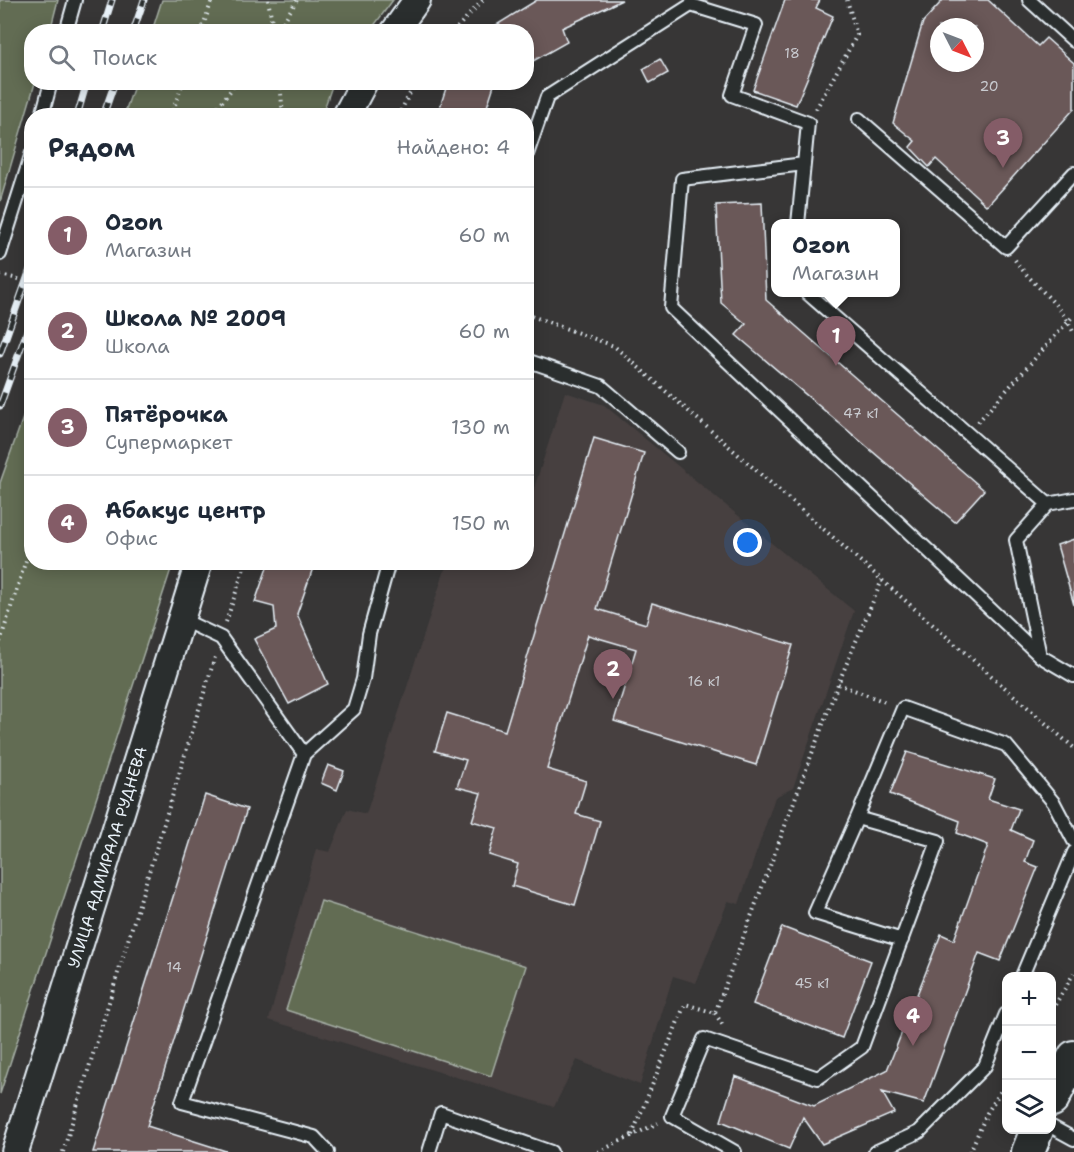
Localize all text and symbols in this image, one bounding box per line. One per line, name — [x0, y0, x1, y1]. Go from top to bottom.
north arrow — [930, 18, 984, 72]
search box — [24, 24, 534, 90]
icon: search — [45, 41, 78, 74]
text: Поиск — [93, 43, 157, 72]
house number: 18 — [784, 44, 800, 62]
house number: 20 — [979, 77, 999, 95]
pin: 3 — [984, 118, 1022, 168]
text: Рядом — [48, 130, 135, 165]
text: Найдено: 4 — [397, 134, 510, 160]
text: Ozon — [105, 208, 163, 237]
popup — [771, 219, 900, 297]
text: 1 — [63, 222, 72, 248]
text: 60 m — [458, 222, 510, 248]
text: Ozon — [792, 231, 850, 260]
text: Магазин — [105, 237, 192, 263]
text: Магазин — [792, 260, 879, 286]
text: Школа № 2009 — [105, 304, 286, 333]
pin: 1 — [816, 316, 856, 366]
text: 2 — [61, 318, 75, 344]
text: 60 m — [458, 318, 510, 344]
text: Школа — [105, 333, 170, 359]
text: Пятёрочка — [105, 400, 228, 429]
house number: 47 к1 — [843, 404, 879, 422]
text: 3 — [61, 414, 75, 440]
text: 130 m — [451, 414, 510, 440]
text: Супермаркет — [105, 429, 232, 455]
text: Абакус центр — [105, 496, 266, 525]
text: 4 — [61, 510, 75, 536]
text: 150 m — [452, 510, 510, 536]
text: Офис — [105, 525, 158, 551]
your location — [733, 528, 762, 557]
pin: 2 — [594, 650, 632, 699]
house number: 16 к1 — [688, 672, 720, 690]
street label: УЛИЦА АДМИРАЛА РУДНЕВА — [63, 744, 151, 970]
house number: 14 — [166, 958, 182, 976]
map controls — [1002, 972, 1056, 1134]
button: + — [1002, 972, 1056, 1026]
house number: 45 к1 — [794, 974, 830, 992]
pin: 4 — [894, 996, 932, 1046]
button: − — [1002, 1026, 1056, 1080]
button: layers — [1002, 1080, 1056, 1134]

